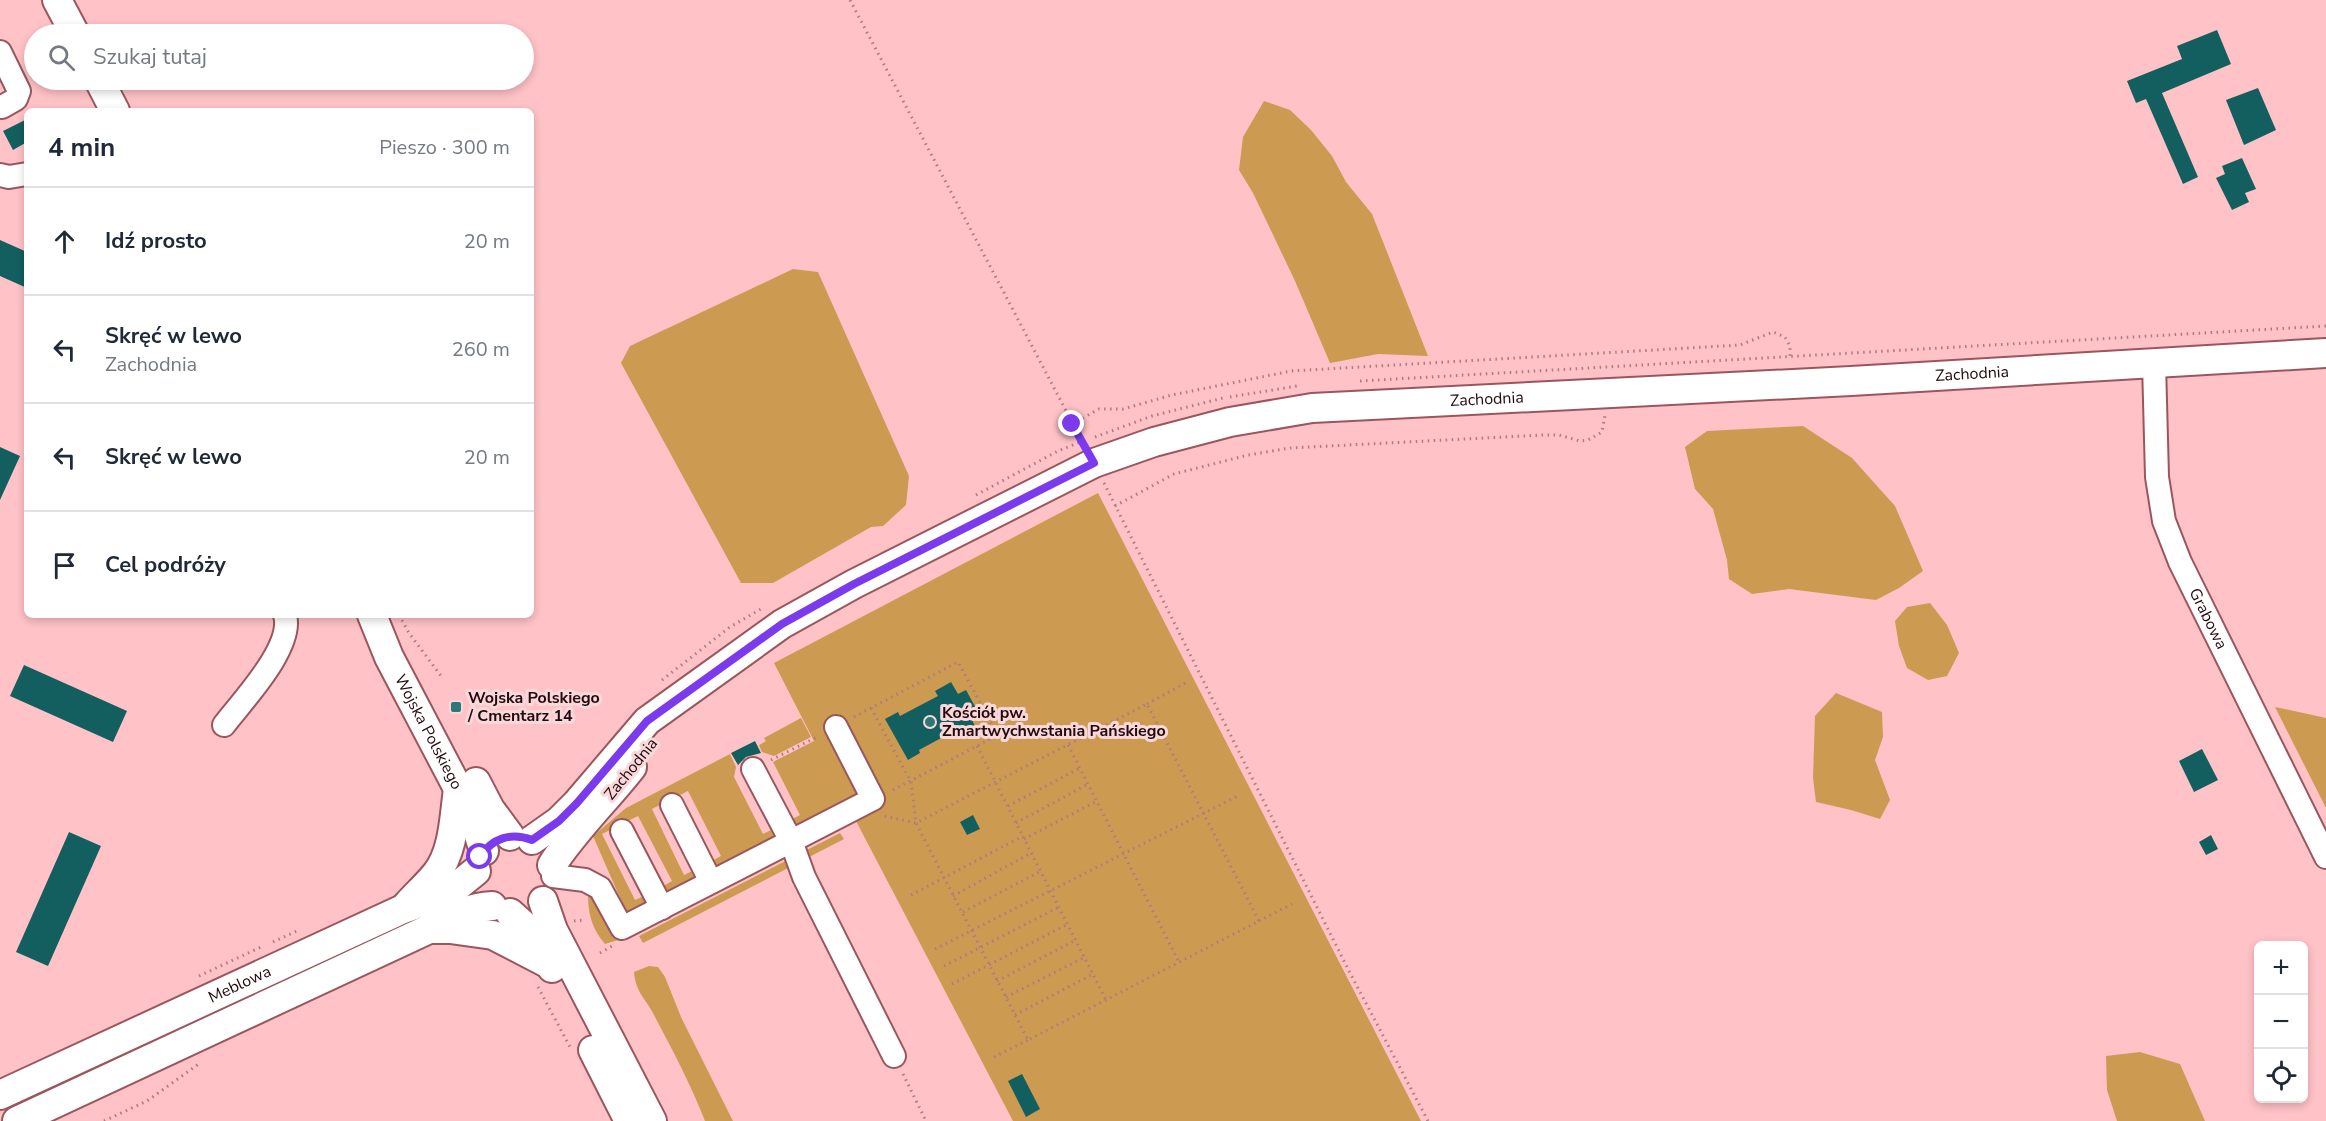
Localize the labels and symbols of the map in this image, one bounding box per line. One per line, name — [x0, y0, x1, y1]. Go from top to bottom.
street label: Zachodnia — [1935, 361, 2010, 387]
street label: Zachodnia — [1449, 386, 1524, 412]
route end — [1058, 410, 1084, 436]
street label: Grabowa — [2184, 585, 2233, 653]
street label: Wojska Polskiego — [389, 671, 468, 793]
place label: Wojska Polskiego / Cmentarz 14 — [467, 687, 600, 727]
marker: Wojska Polskiego / Cmentarz 14 — [449, 700, 463, 714]
place label: Kościół pw. Zmartwychwstania Pańskiego — [942, 702, 1166, 742]
marker: Kościół pw. Zmartwychwstania Pańskiego — [923, 715, 937, 729]
street label: Zachodnia — [599, 733, 663, 805]
route start — [466, 843, 492, 869]
street label: Meblowa — [205, 960, 275, 1008]

